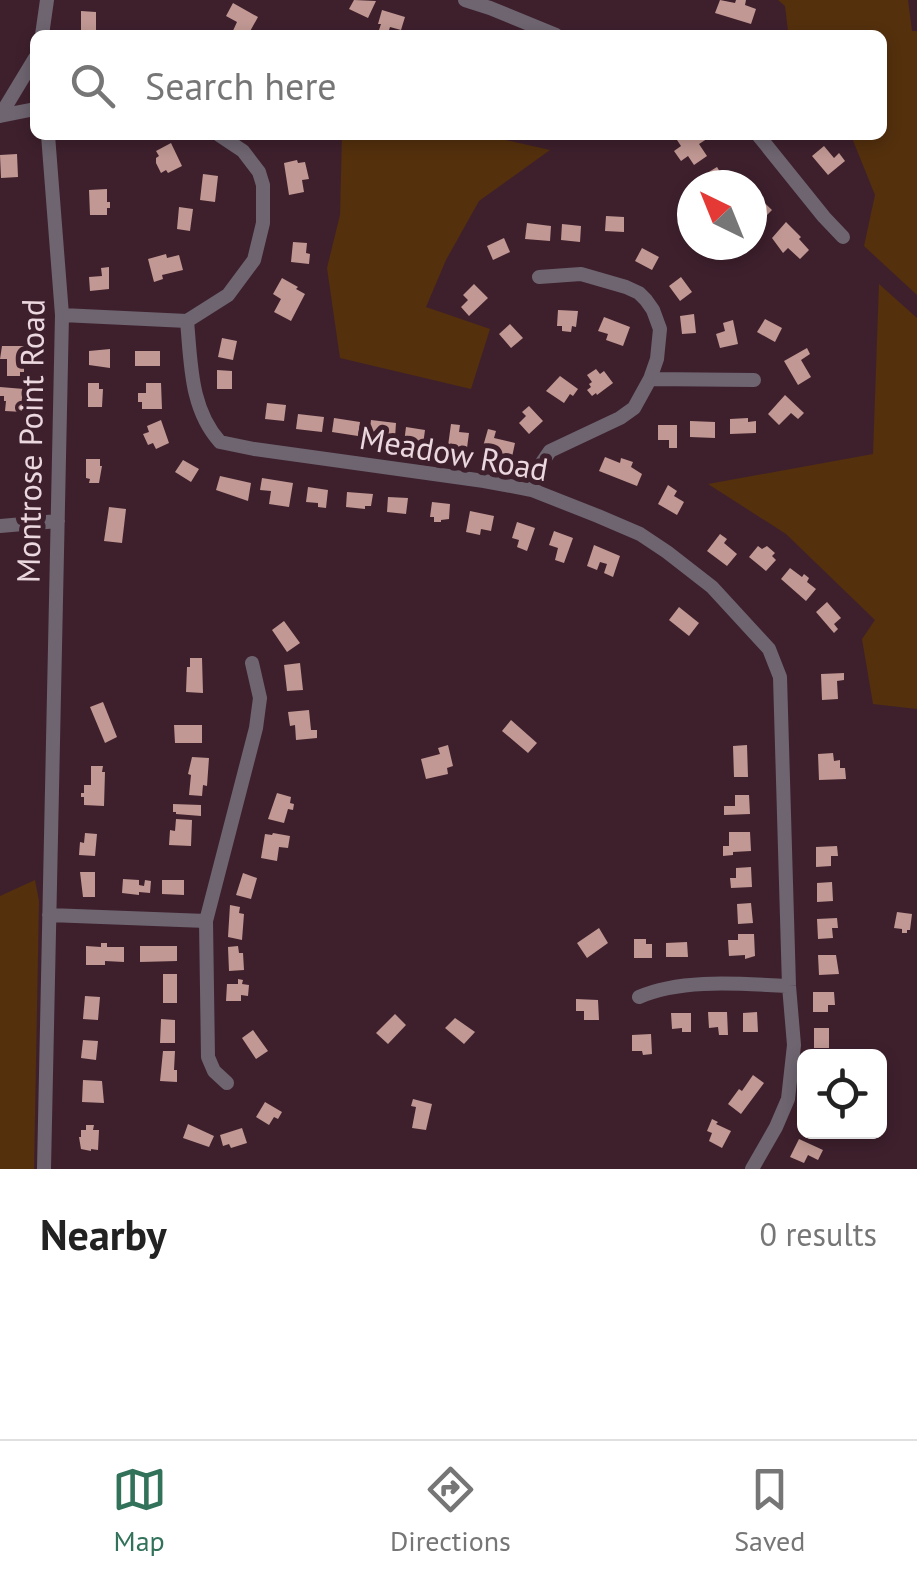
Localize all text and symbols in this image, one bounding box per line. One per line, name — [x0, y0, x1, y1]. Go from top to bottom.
search box — [30, 30, 887, 140]
icon: search — [65, 58, 120, 113]
text: Search here — [145, 61, 337, 110]
north arrow — [677, 170, 767, 260]
street label: Montrose Point Road — [7, 299, 53, 583]
street label: Meadow Road — [357, 416, 551, 490]
map controls — [797, 1049, 887, 1139]
button: locate — [797, 1049, 887, 1139]
text: Nearby — [40, 1207, 167, 1262]
text: 0 results — [759, 1213, 877, 1255]
tab: Map — [112, 1462, 167, 1559]
tab: Directions — [390, 1462, 511, 1559]
tab: Saved — [734, 1462, 805, 1559]

